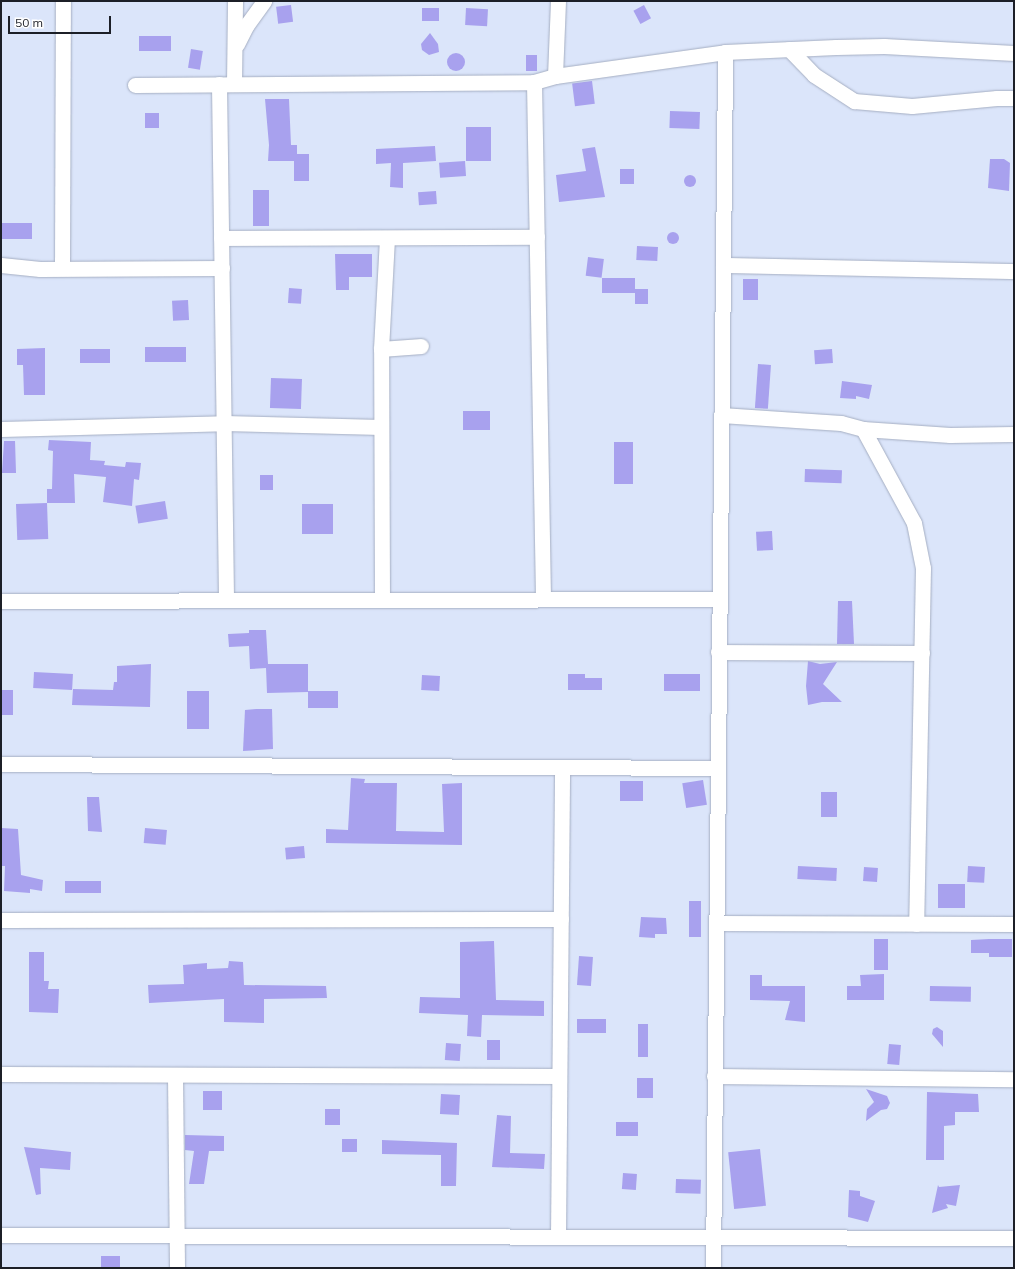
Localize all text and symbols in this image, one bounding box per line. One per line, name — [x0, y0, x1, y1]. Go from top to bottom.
scale bar — [10, 8, 113, 34]
text: 50 m — [15, 15, 43, 30]

